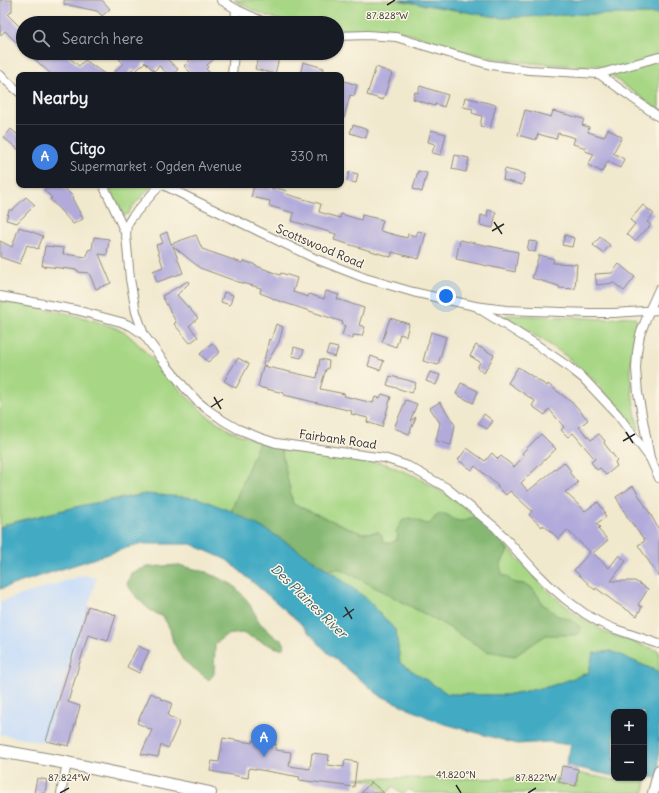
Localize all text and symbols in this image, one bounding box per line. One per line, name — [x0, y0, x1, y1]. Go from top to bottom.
text: 87.828°W — [366, 9, 408, 22]
search box — [16, 16, 344, 60]
icon: search — [30, 27, 52, 49]
text: Search here — [62, 29, 143, 48]
text: Nearby — [32, 87, 88, 109]
text: Citgo — [70, 139, 105, 158]
text: A — [41, 148, 49, 165]
text: 330 m — [290, 148, 328, 165]
text: Supermarket · Ogden Avenue — [70, 158, 242, 175]
street label: Scottswood Road — [274, 221, 366, 271]
your location — [436, 286, 456, 306]
street label: Fairbank Road — [298, 426, 378, 452]
water label: Des Plaines River — [267, 560, 352, 643]
map controls — [611, 709, 647, 781]
button: + — [611, 709, 647, 745]
pin: A — [251, 724, 277, 757]
button: − — [611, 745, 647, 781]
text: 41.820°N — [436, 768, 476, 781]
text: 87.824°W — [48, 771, 90, 784]
text: 87.822°W — [515, 771, 557, 784]

